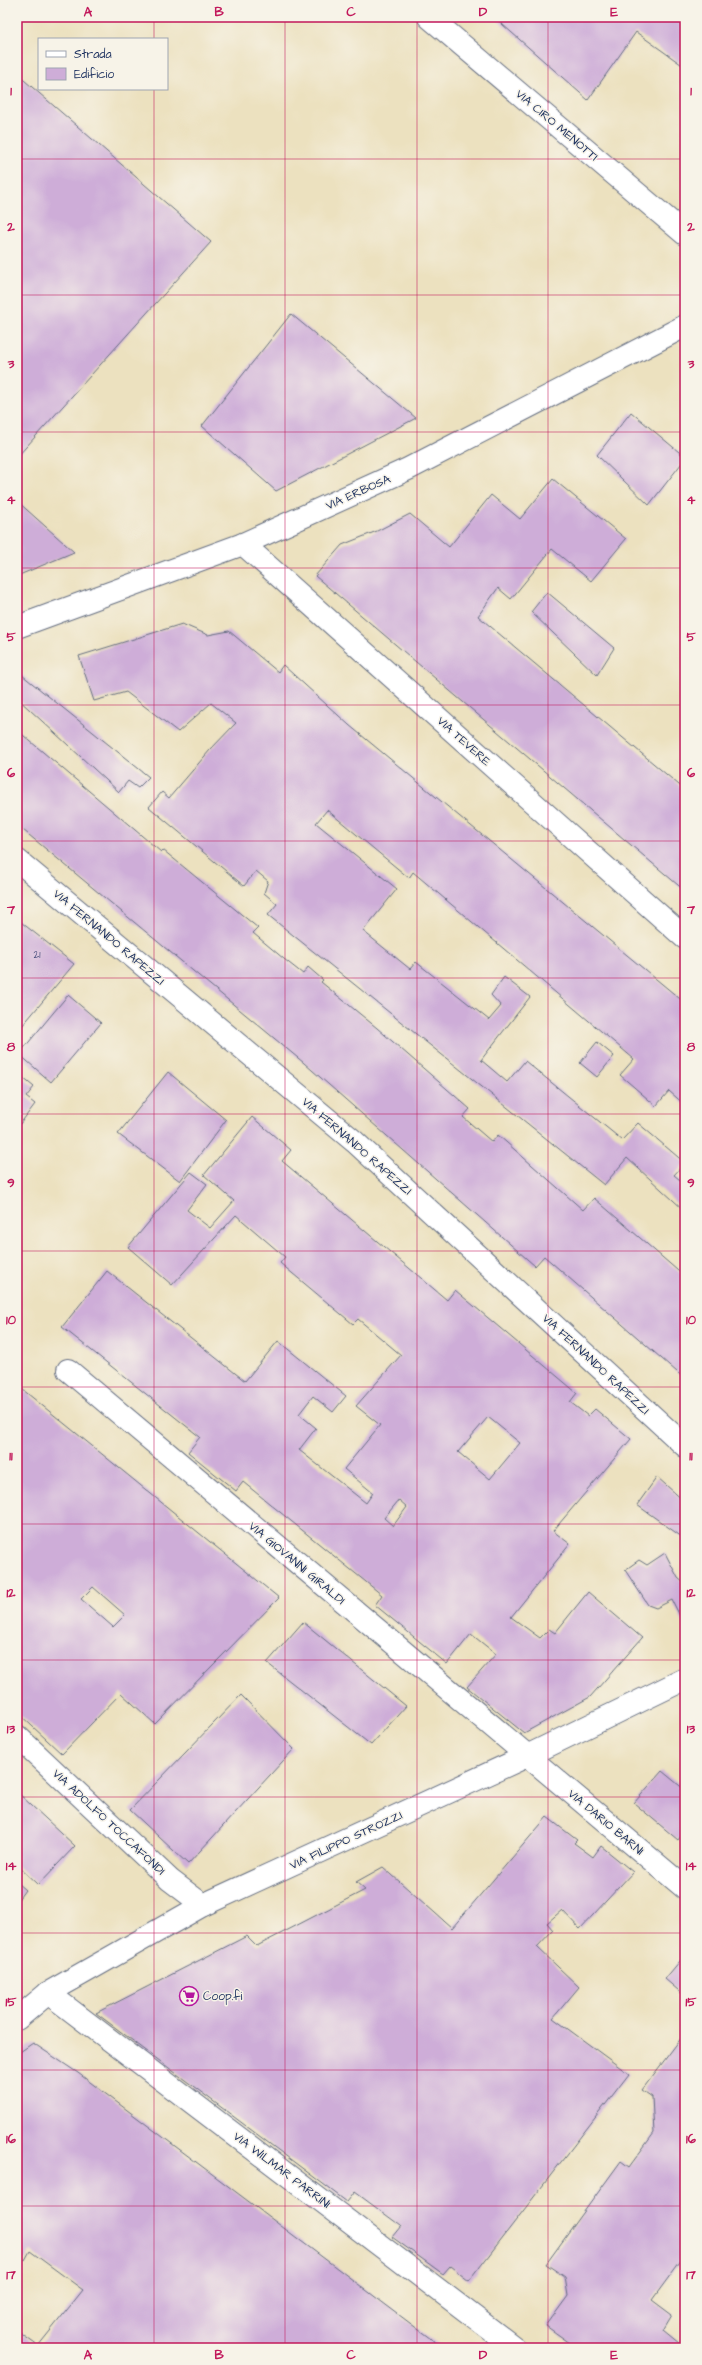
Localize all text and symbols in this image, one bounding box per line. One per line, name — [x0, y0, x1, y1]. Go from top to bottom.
text: A — [84, 3, 93, 21]
text: B — [214, 3, 224, 21]
text: C — [346, 3, 356, 21]
text: D — [479, 3, 488, 21]
text: E — [610, 3, 618, 21]
legend — [38, 38, 168, 90]
text: Strada — [74, 46, 112, 63]
text: Edificio — [74, 66, 114, 83]
text: 1 — [10, 82, 12, 100]
text: 1 — [690, 82, 692, 100]
street label: VIA CIRO MENOTTI — [512, 86, 602, 165]
text: 2 — [6, 218, 15, 236]
text: 2 — [686, 218, 695, 236]
text: 3 — [7, 355, 15, 373]
text: 3 — [687, 355, 695, 373]
street label: VIA ERBOSA — [323, 470, 394, 514]
text: 4 — [7, 491, 16, 509]
text: 4 — [687, 491, 696, 509]
text: 5 — [6, 628, 16, 646]
text: 5 — [686, 628, 696, 646]
street label: VIA TEVERE — [433, 713, 494, 770]
text: 6 — [7, 764, 16, 782]
text: 6 — [687, 764, 696, 782]
street label: VIA FERNANDO RAPEZZI — [49, 886, 168, 989]
text: 7 — [6, 901, 16, 919]
text: 7 — [686, 901, 696, 919]
house number: 21 — [33, 948, 41, 962]
text: 8 — [7, 1038, 16, 1056]
text: 8 — [687, 1038, 696, 1056]
street label: VIA FERNANDO RAPEZZI — [298, 1094, 416, 1199]
text: 9 — [7, 1174, 15, 1192]
text: 9 — [687, 1174, 695, 1192]
street label: VIA FERNANDO RAPEZZI — [538, 1310, 653, 1419]
text: 10 — [6, 1311, 17, 1329]
text: 10 — [686, 1311, 697, 1329]
text: 11 — [9, 1447, 13, 1465]
text: 11 — [689, 1447, 693, 1465]
street label: VIA GIOVANNI GIRALDI — [245, 1518, 349, 1609]
text: 12 — [6, 1584, 16, 1602]
text: 12 — [686, 1584, 696, 1602]
text: 13 — [7, 1720, 16, 1738]
text: 13 — [687, 1720, 696, 1738]
street label: VIA ADOLFO TOCCAFONDI — [49, 1766, 169, 1879]
street label: VIA DARIO BARNI — [564, 1785, 648, 1859]
street label: VIA FILIPPO STROZZI — [287, 1807, 406, 1874]
text: 14 — [6, 1857, 16, 1875]
text: 14 — [686, 1857, 696, 1875]
supermarket icon: Coop.fi — [178, 1985, 200, 2007]
place label: Coop.fi — [203, 1988, 242, 2005]
text: 15 — [6, 1993, 17, 2011]
text: 15 — [686, 1993, 697, 2011]
street label: VIA WILMAR PARRINI — [230, 2128, 334, 2213]
text: 16 — [6, 2130, 17, 2148]
text: 16 — [686, 2130, 697, 2148]
text: 17 — [6, 2266, 17, 2284]
text: 17 — [686, 2266, 697, 2284]
text: A — [84, 2346, 93, 2364]
text: B — [214, 2346, 224, 2364]
text: C — [346, 2346, 356, 2364]
text: D — [479, 2346, 488, 2364]
text: E — [610, 2346, 618, 2364]

